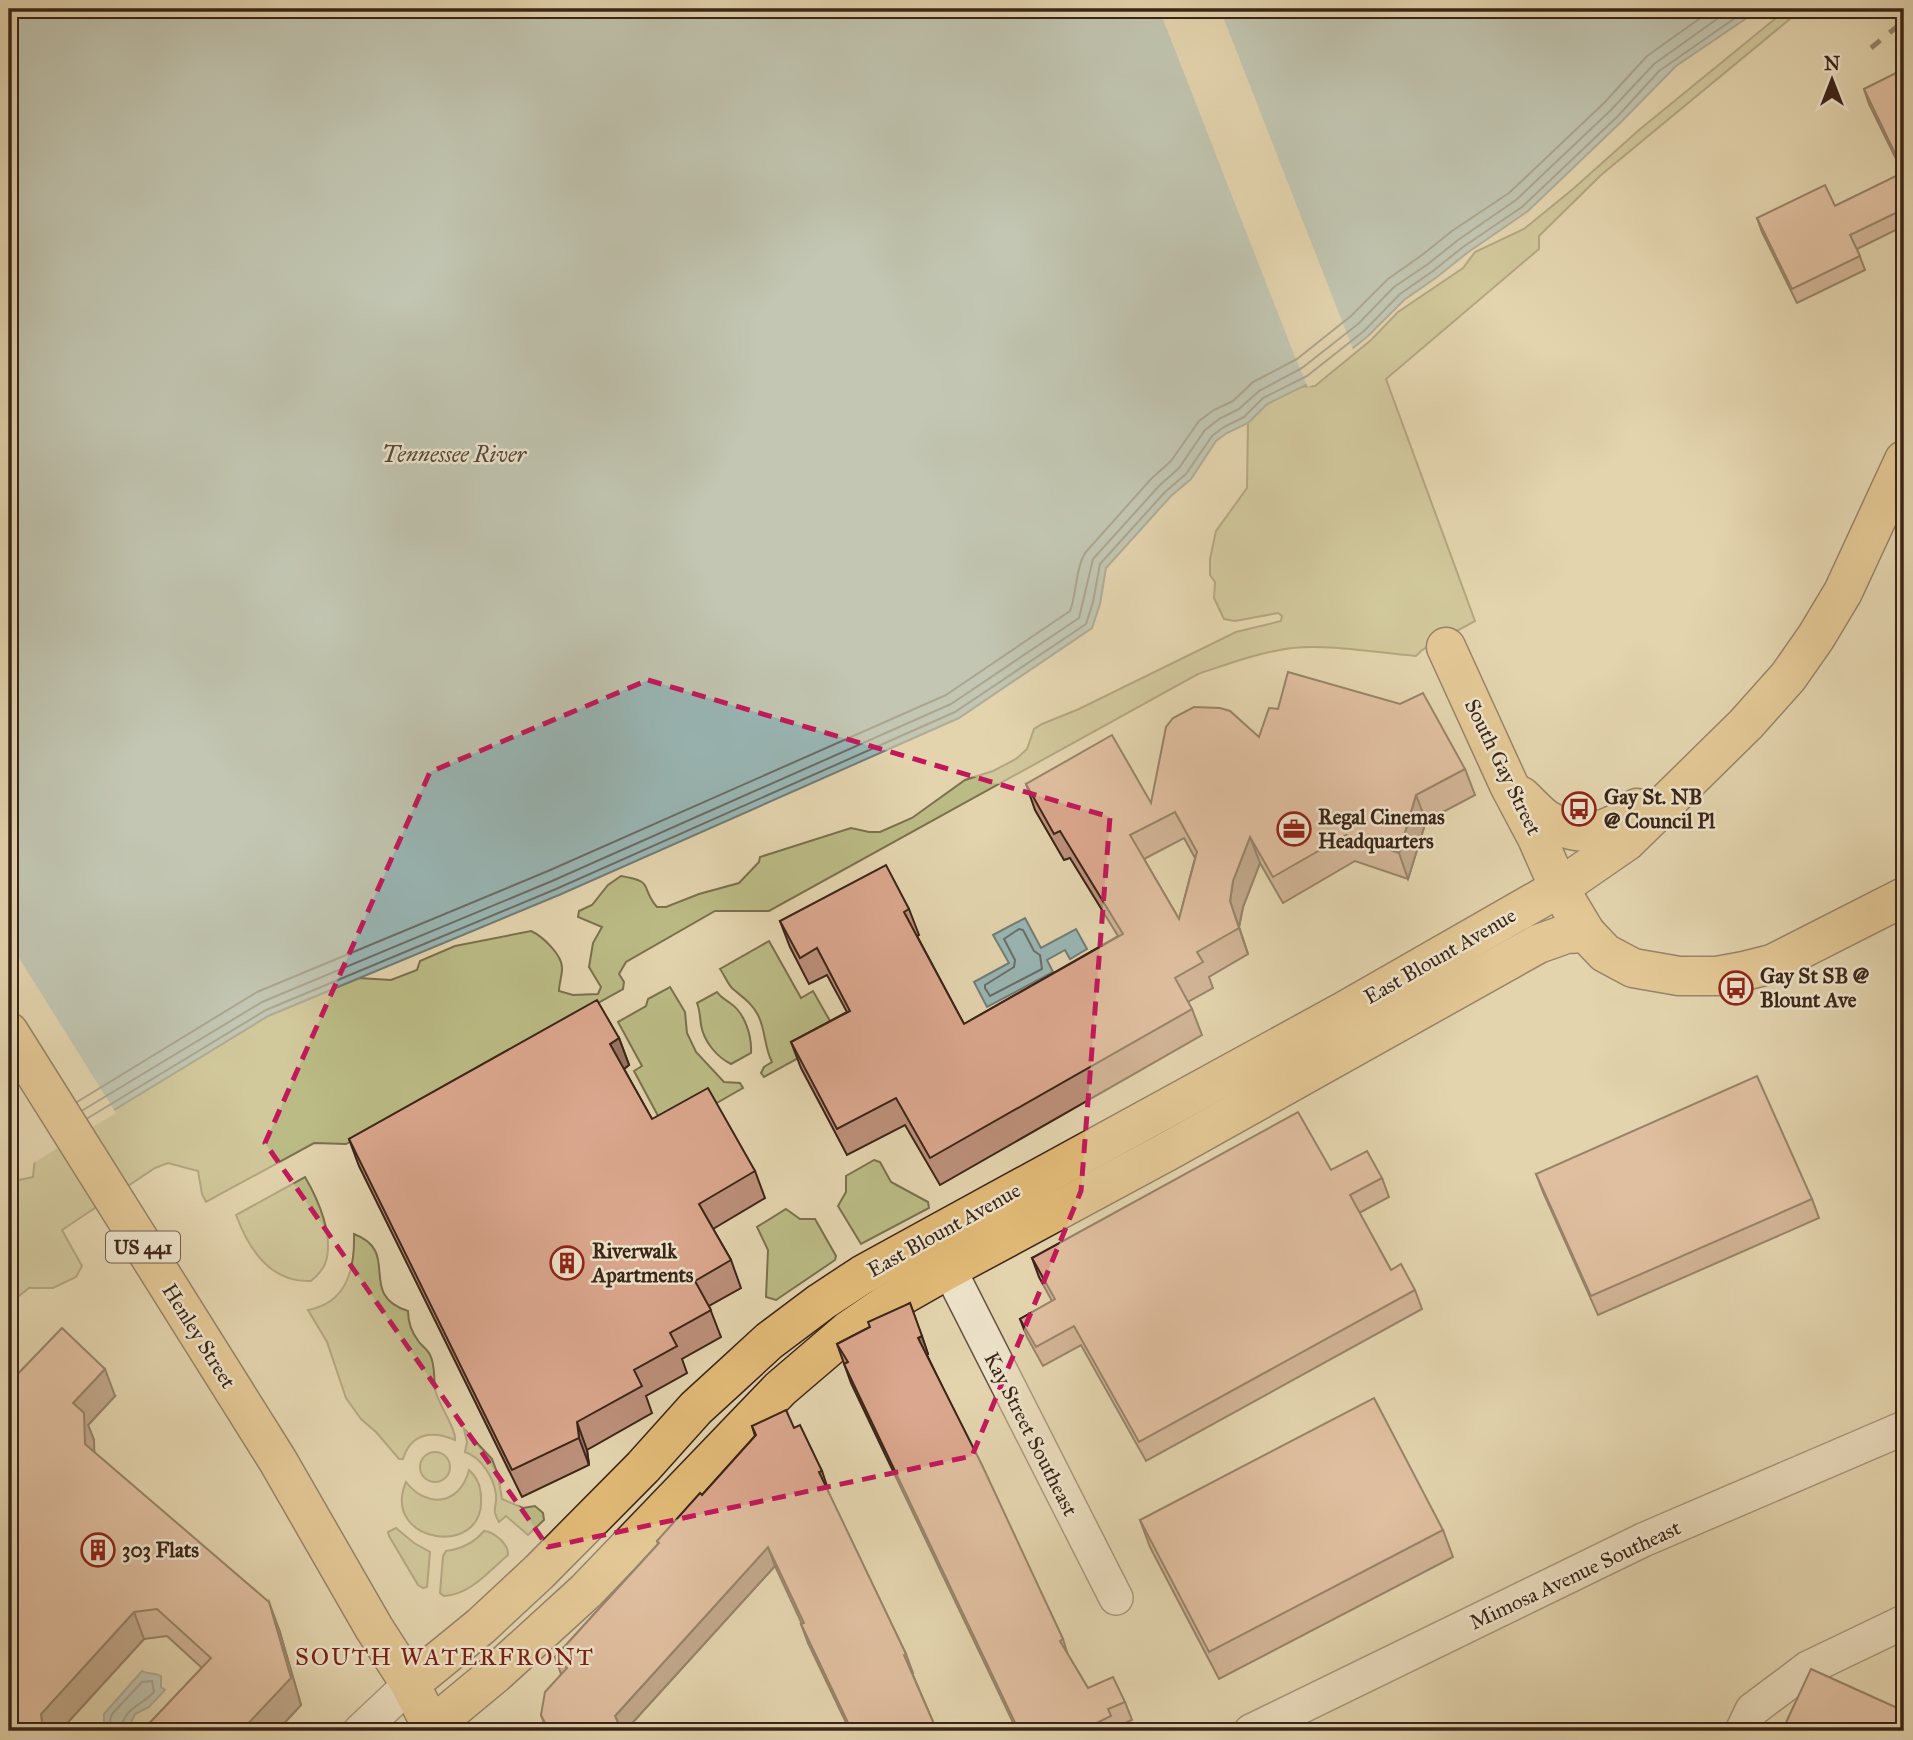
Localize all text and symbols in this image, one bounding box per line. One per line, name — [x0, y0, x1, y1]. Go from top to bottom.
north arrow — [1798, 46, 1868, 116]
text: N — [1824, 52, 1840, 75]
water label: Tennessee River — [382, 440, 528, 468]
street label: South Gay Street — [1459, 695, 1547, 840]
place label: Gay St. NB @ Council Pl — [1604, 784, 1716, 834]
bus stop icon: Gay St. NB @ Council Pl — [1560, 790, 1598, 828]
place label: Regal Cinemas Headquarters — [1318, 804, 1445, 854]
office icon: Regal Cinemas Headquarters — [1275, 810, 1313, 848]
street label: East Blount Avenue — [1359, 902, 1521, 1010]
place label: Gay St SB @ Blount Ave — [1760, 963, 1870, 1013]
bus stop icon: Gay St SB @ Blount Ave — [1717, 969, 1755, 1007]
street label: East Blount Avenue — [863, 1177, 1025, 1283]
road number: US 441 — [106, 1232, 180, 1262]
place label: Riverwalk Apartments — [590, 1238, 694, 1288]
building icon: Riverwalk Apartments — [548, 1244, 586, 1282]
street label: Henley Street — [156, 1279, 242, 1394]
street label: Kay Street Southeast — [978, 1348, 1084, 1521]
street label: Mimosa Avenue Southeast — [1465, 1514, 1685, 1635]
building icon: 303 Flats — [79, 1531, 117, 1569]
place label: 303 Flats — [122, 1537, 199, 1563]
district label: SOUTH WATERFRONT — [295, 1642, 595, 1672]

